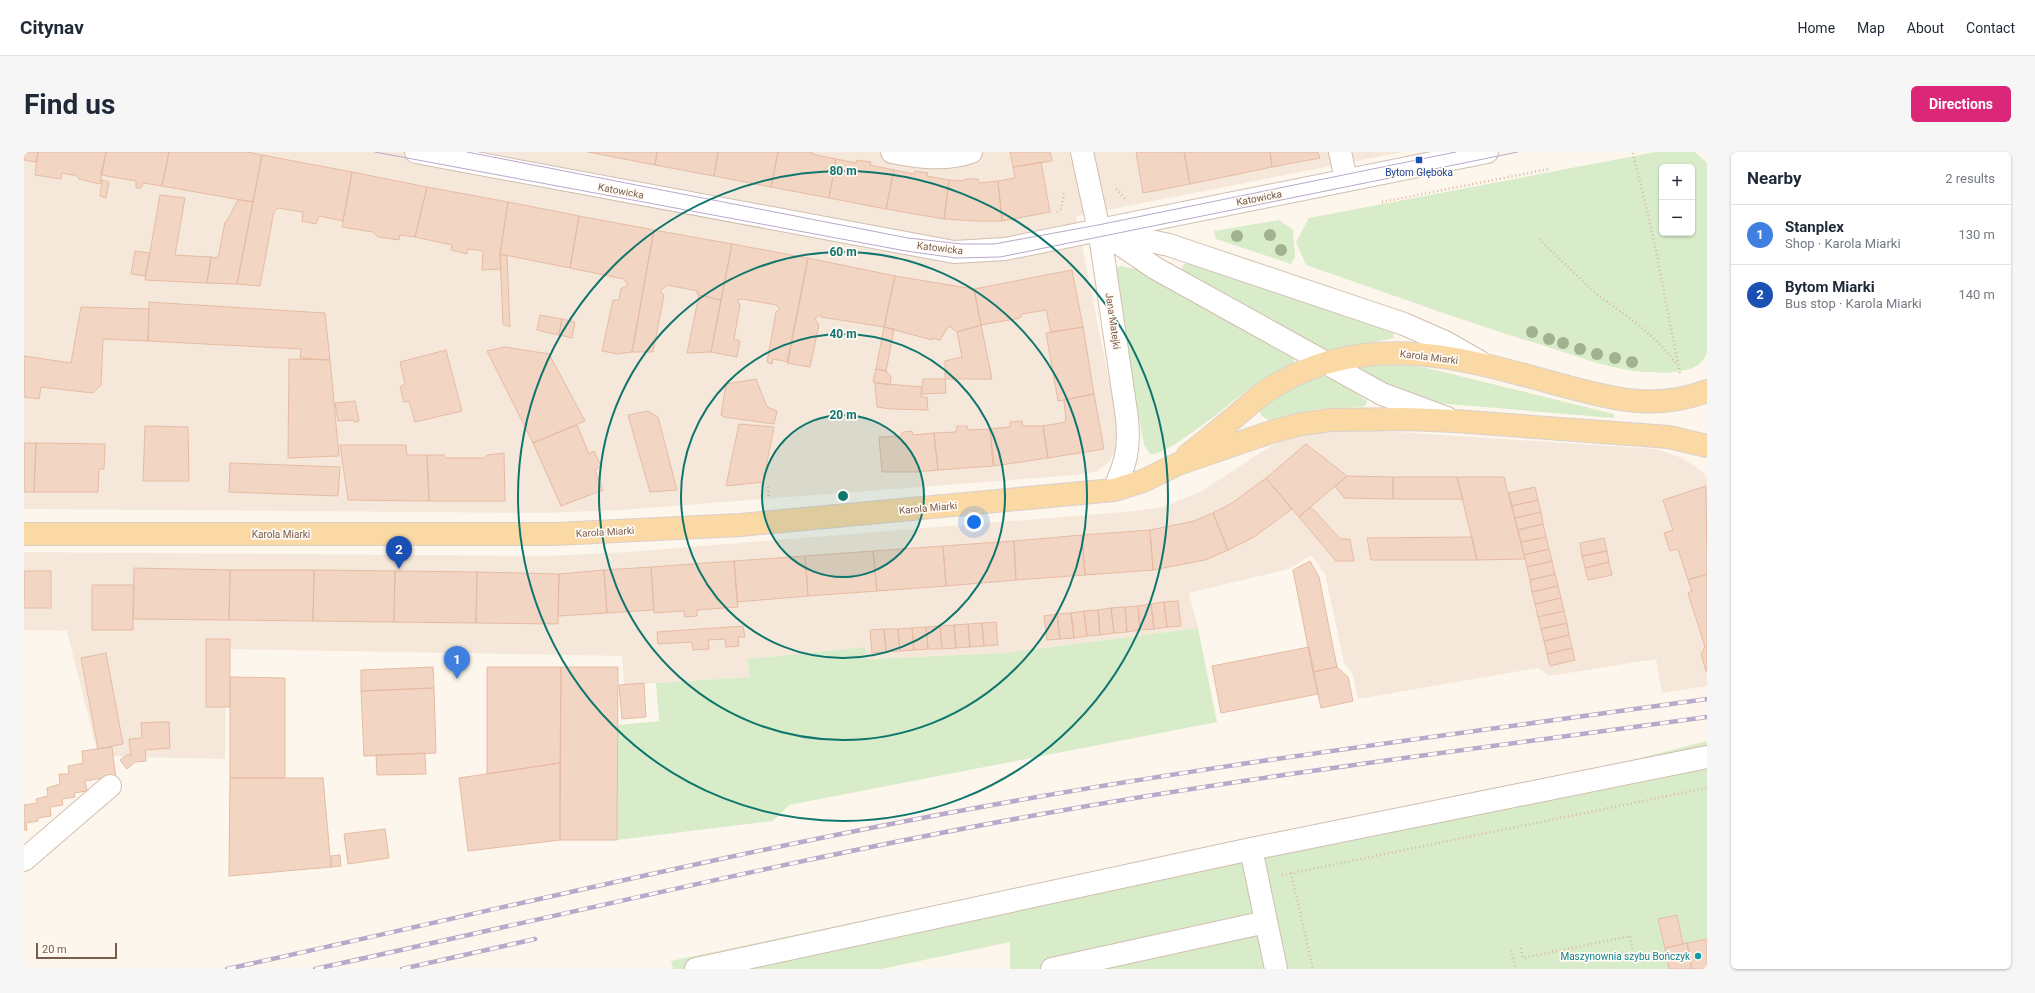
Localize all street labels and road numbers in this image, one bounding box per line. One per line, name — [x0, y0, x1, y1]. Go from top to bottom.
street label: Katowicka — [597, 181, 645, 201]
street label: Katowicka — [1235, 188, 1283, 208]
street label: Katowicka — [916, 240, 964, 256]
street label: Jana Matejki — [1104, 292, 1122, 350]
street label: Karola Miarki — [1399, 348, 1459, 366]
street label: Karola Miarki — [898, 500, 958, 516]
street label: Karola Miarki — [575, 525, 635, 539]
street label: Karola Miarki — [252, 529, 310, 540]

